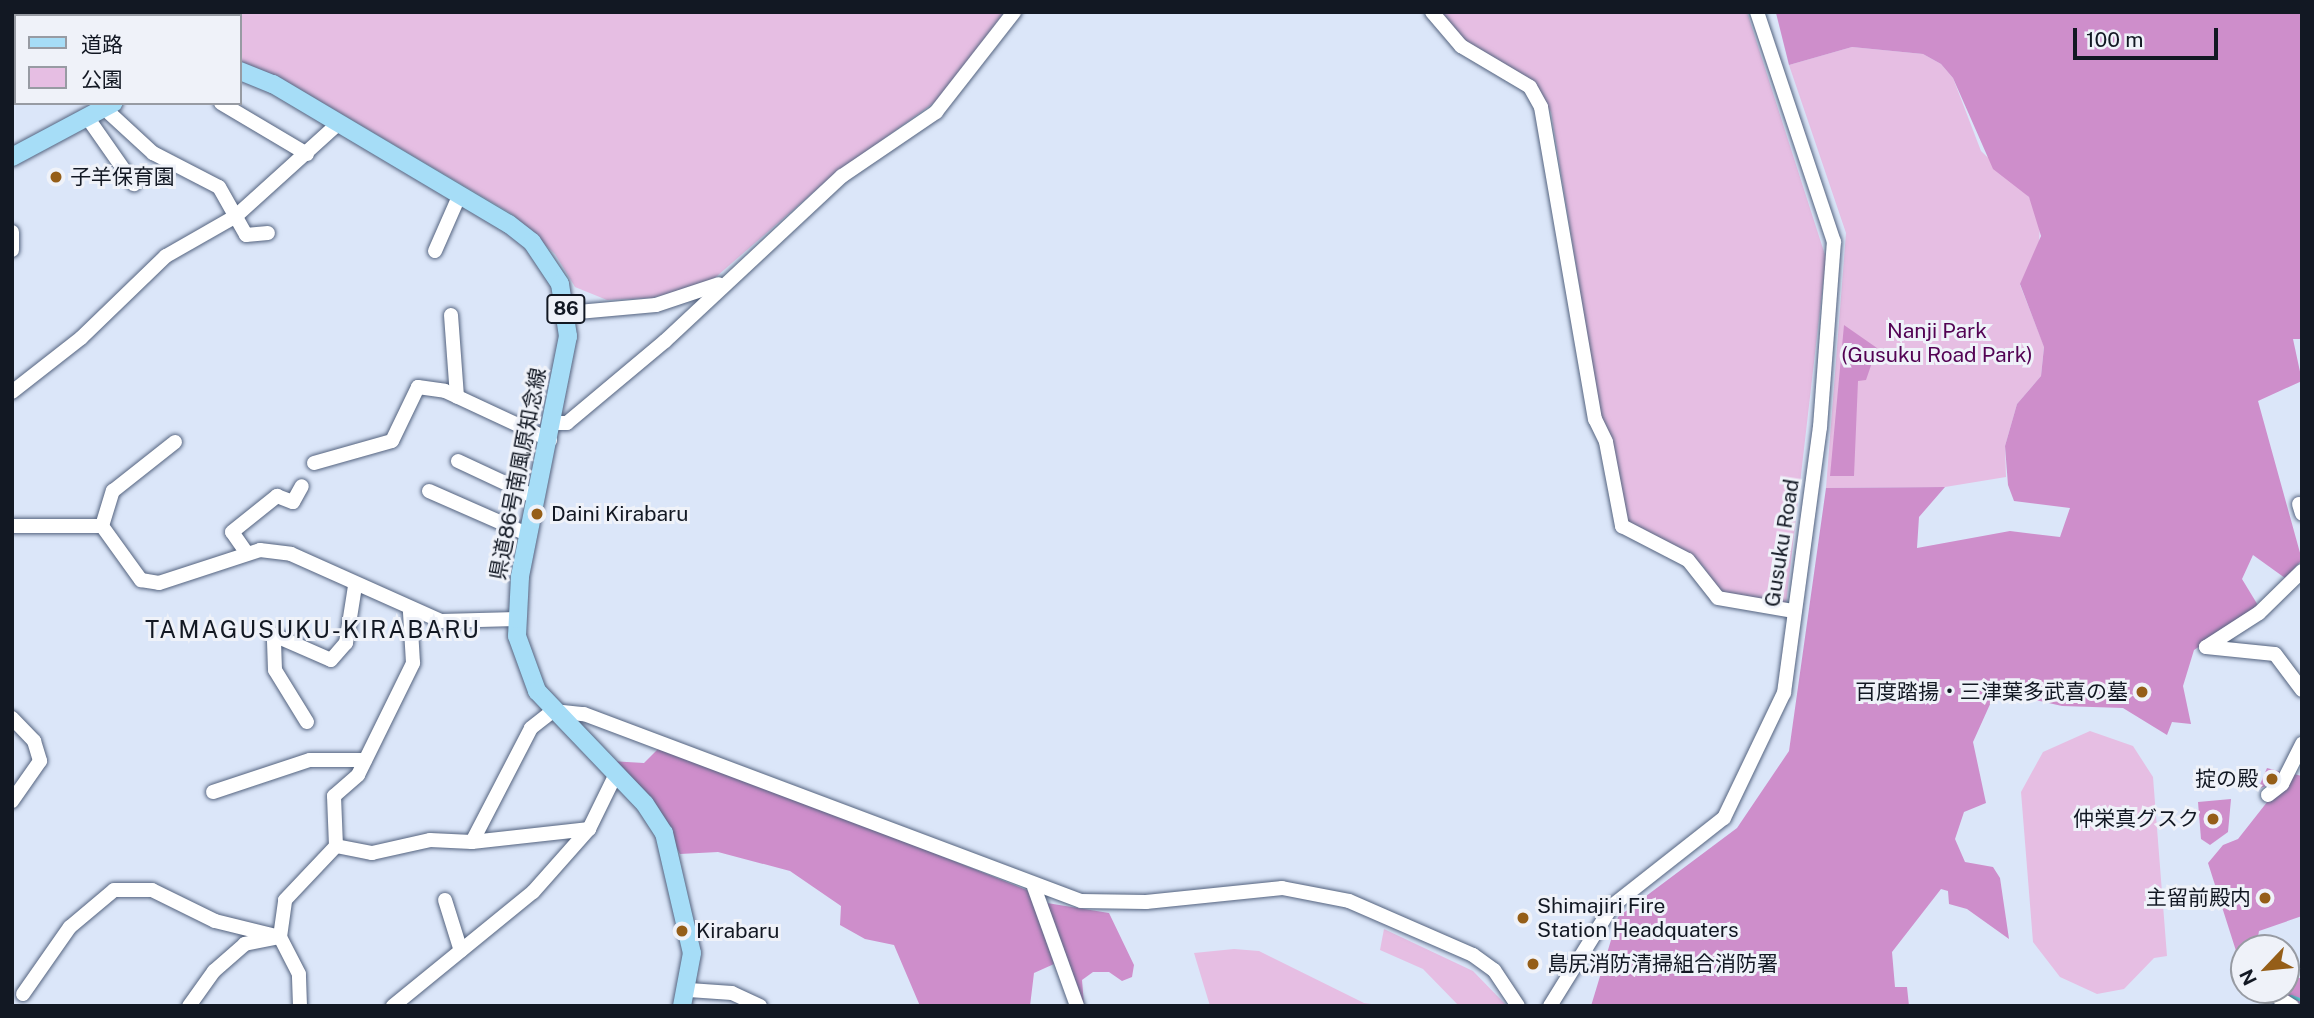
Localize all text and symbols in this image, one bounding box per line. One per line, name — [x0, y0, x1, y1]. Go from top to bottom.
legend — [14, 14, 242, 105]
scale bar — [2076, 14, 2221, 58]
text: 100 m — [2086, 27, 2143, 52]
text: 道路 — [81, 32, 123, 57]
text: 公園 — [81, 67, 123, 92]
place label: 子羊保育園 — [70, 164, 175, 190]
marker: 子羊保育園 — [48, 169, 64, 185]
road number: 86 — [545, 294, 587, 324]
park label: Nanji Park (Gusuku Road Park) — [1841, 318, 2033, 368]
street label: 県道86号南風原知念線 — [485, 366, 551, 582]
street label: Gusuku Road — [1759, 477, 1805, 609]
place label: Daini Kirabaru — [551, 501, 688, 527]
marker: Daini Kirabaru — [529, 506, 545, 522]
district label: TAMAGUSUKU-KIRABARU — [147, 616, 479, 644]
place label: 百度踏揚・三津葉多武喜の墓 — [1855, 679, 2128, 705]
marker: 百度踏揚・三津葉多武喜の墓 — [2134, 684, 2150, 700]
place label: 掟の殿 — [2195, 766, 2258, 792]
marker: 掟の殿 — [2264, 771, 2280, 787]
place label: 仲栄真グスク — [2073, 806, 2199, 832]
marker: 仲栄真グスク — [2205, 811, 2221, 827]
place label: 主留前殿内 — [2146, 885, 2251, 911]
marker: 主留前殿内 — [2257, 890, 2273, 906]
place label: Shimajiri Fire Station Headquaters — [1537, 893, 1739, 943]
marker: Shimajiri Fire Station Headquaters — [1515, 910, 1531, 926]
place label: Kirabaru — [696, 918, 780, 944]
marker: Kirabaru — [674, 923, 690, 939]
north arrow — [2230, 934, 2300, 1004]
place label: 島尻消防清掃組合消防署 — [1547, 951, 1778, 977]
marker: 島尻消防清掃組合消防署 — [1525, 956, 1541, 972]
text: N — [2235, 966, 2261, 989]

